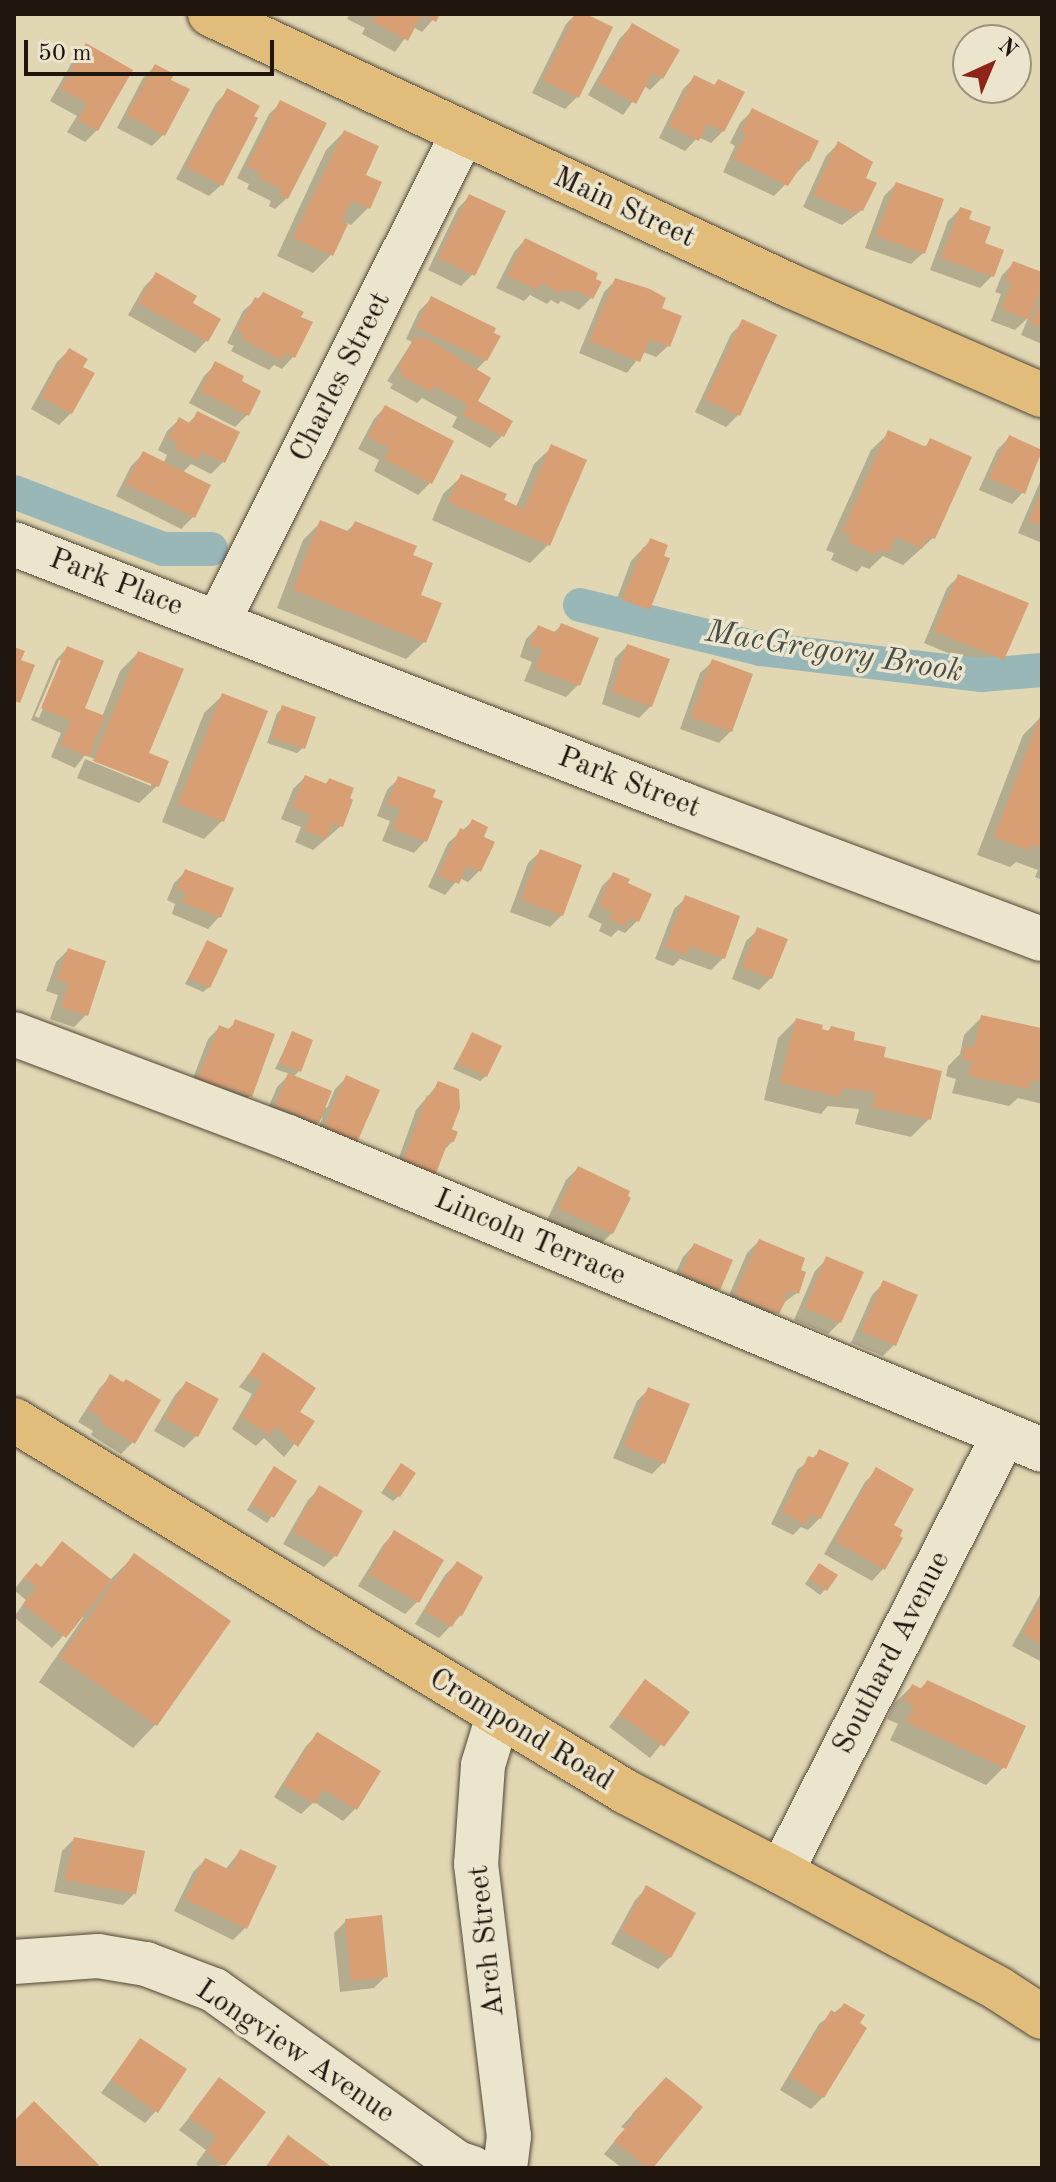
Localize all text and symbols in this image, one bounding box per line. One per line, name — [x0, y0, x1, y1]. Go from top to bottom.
scale bar — [28, 24, 278, 74]
north arrow — [952, 24, 1032, 104]
text: N — [994, 34, 1021, 62]
text: 50 m — [38, 42, 92, 66]
street label: Main Street — [547, 160, 701, 256]
street label: Charles Street — [283, 286, 399, 468]
street label: Park Place — [44, 541, 188, 625]
water label: MacGregory Brook — [702, 614, 966, 692]
street label: Park Street — [553, 739, 705, 827]
street label: Lincoln Terrace — [429, 1181, 631, 1295]
street label: Southard Avenue — [825, 1546, 959, 1760]
street label: Crompond Road — [422, 1661, 620, 1799]
street label: Arch Street — [461, 1863, 513, 2019]
street label: Longview Avenue — [189, 1972, 401, 2132]

